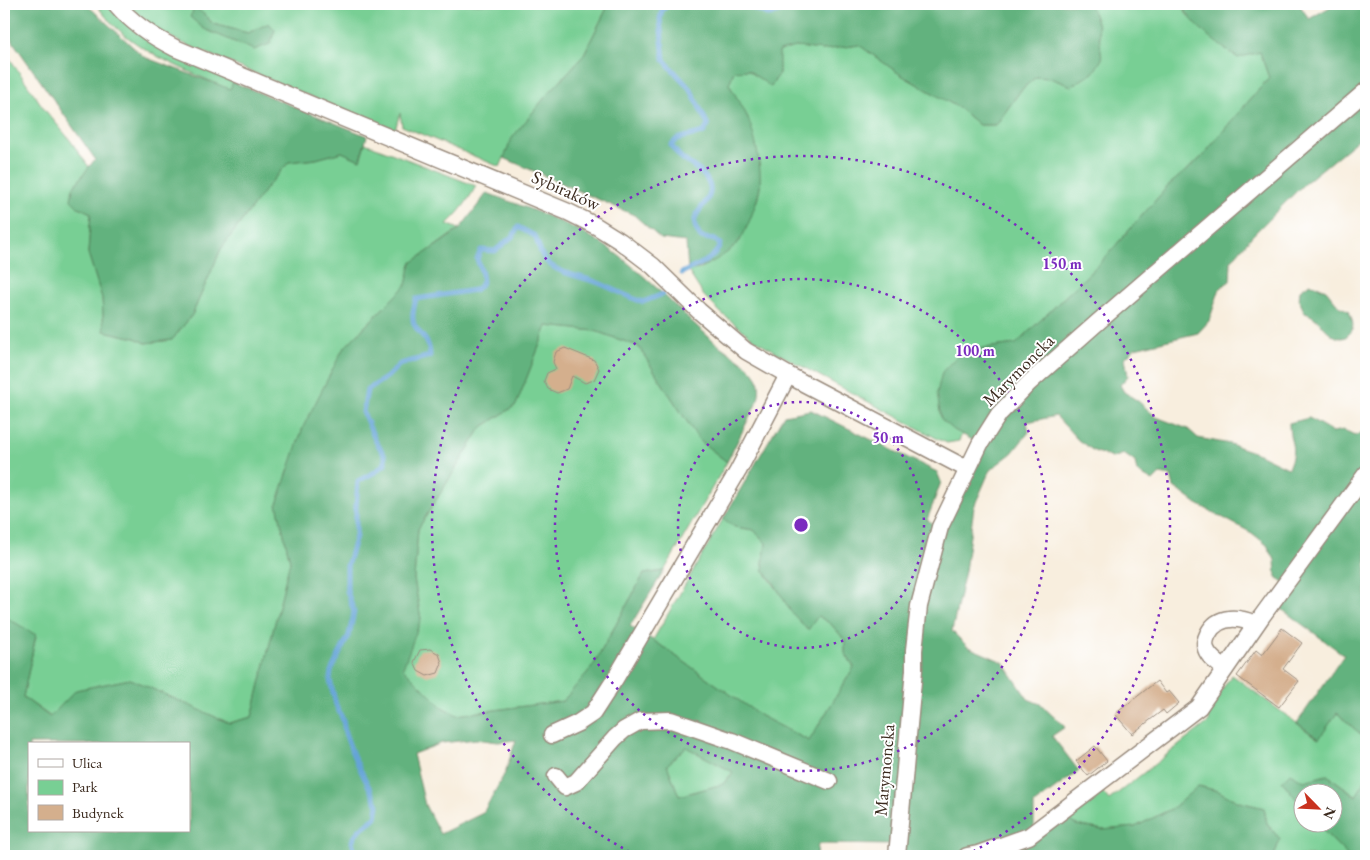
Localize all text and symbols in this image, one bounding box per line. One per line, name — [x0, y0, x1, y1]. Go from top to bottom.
street label: Sybiraków — [528, 165, 604, 216]
text: 150 m — [1042, 254, 1082, 273]
street label: Marymoncka — [977, 329, 1059, 411]
text: 100 m — [955, 341, 995, 360]
text: 50 m — [872, 428, 904, 447]
centre of rings — [792, 516, 810, 534]
street label: Marymoncka — [869, 722, 900, 817]
legend — [28, 742, 190, 832]
text: Ulica — [72, 753, 102, 772]
text: Park — [72, 777, 99, 796]
north arrow — [1292, 782, 1342, 832]
text: Budynek — [72, 803, 125, 822]
text: N — [1319, 804, 1340, 823]

